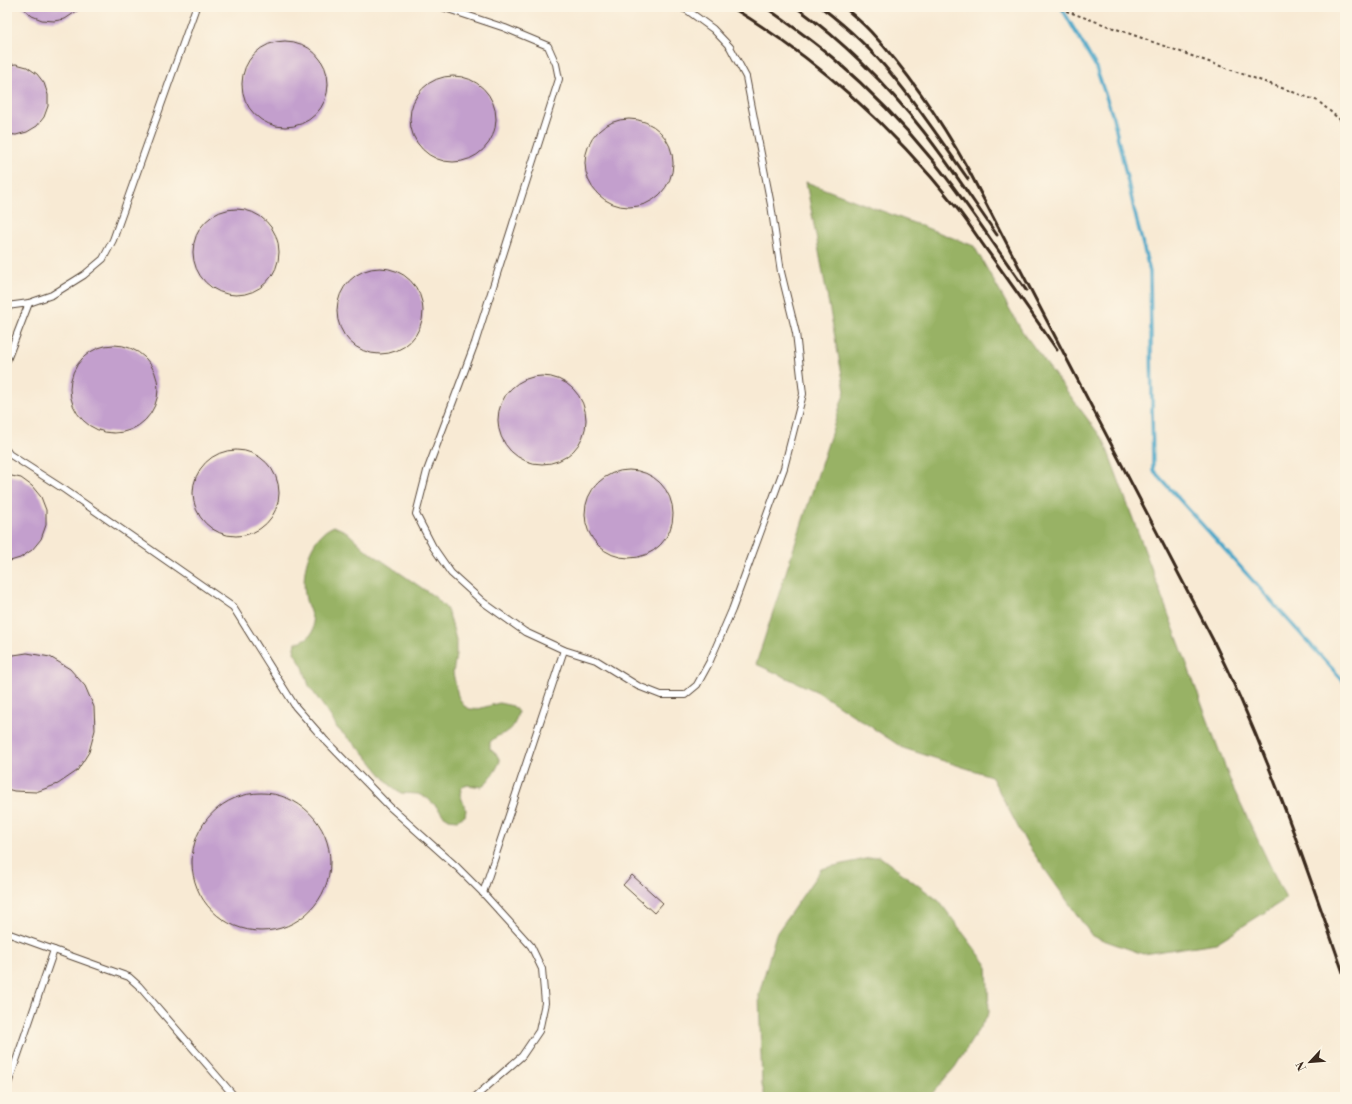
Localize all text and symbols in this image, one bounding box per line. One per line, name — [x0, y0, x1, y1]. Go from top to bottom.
north arrow — [1290, 1042, 1330, 1082]
text: N — [1294, 1059, 1310, 1073]

